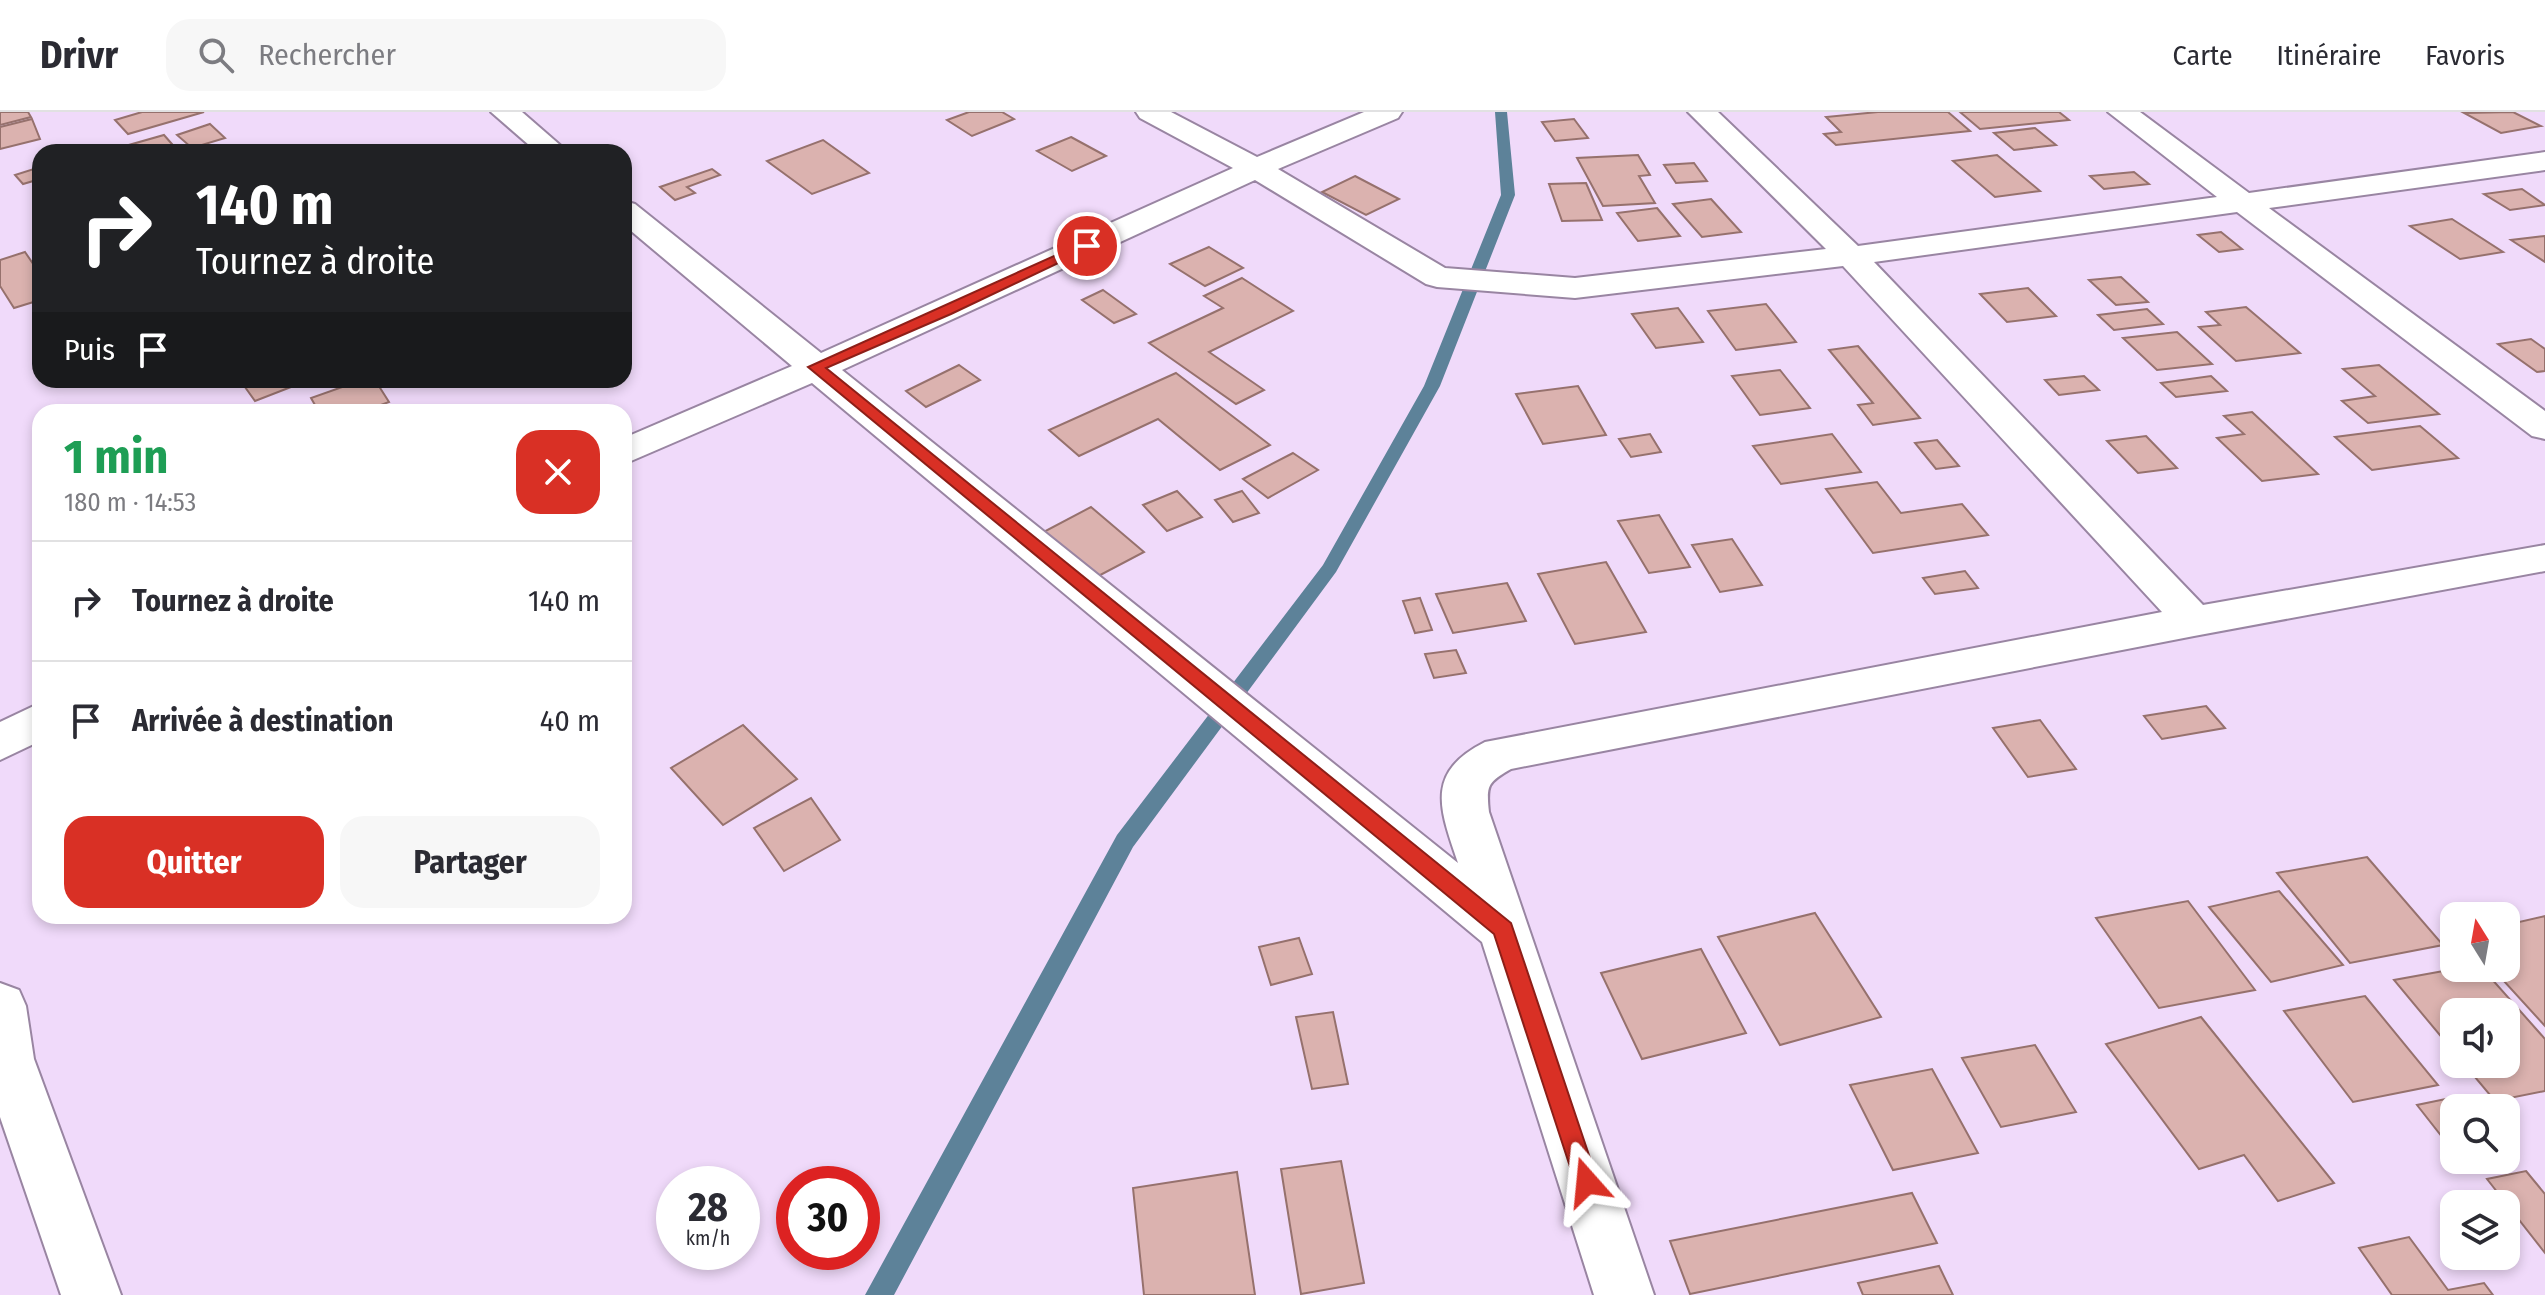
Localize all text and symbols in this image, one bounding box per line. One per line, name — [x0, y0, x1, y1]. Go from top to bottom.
search box — [166, 19, 726, 91]
text: Drivr — [40, 32, 118, 78]
icon: search — [194, 33, 238, 77]
text: Rechercher — [258, 37, 396, 73]
text: Carte — [2173, 39, 2233, 72]
text: Itinéraire — [2277, 39, 2381, 72]
text: Favoris — [2425, 39, 2505, 72]
text: 140 m — [196, 172, 333, 239]
icon: right — [64, 176, 168, 280]
pin — [1053, 212, 1121, 280]
icon: arrive — [1065, 224, 1109, 268]
text: Tournez à droite — [196, 240, 434, 284]
icon: arrive — [131, 328, 175, 372]
text: Puis — [64, 332, 115, 368]
text: 1 min — [64, 428, 169, 486]
button: close — [516, 430, 600, 514]
text: 180 m · 14:53 — [64, 487, 196, 518]
icon: right — [64, 579, 108, 623]
text: Tournez à droite — [132, 583, 334, 619]
text: 140 m — [528, 583, 600, 619]
icon: arrive — [64, 699, 108, 743]
text: Arrivée à destination — [132, 703, 393, 739]
text: 40 m — [540, 703, 600, 739]
button: Quitter — [64, 816, 324, 908]
button: Partager — [340, 816, 600, 908]
north arrow — [2440, 902, 2520, 982]
map controls — [2440, 902, 2520, 1270]
button: sound — [2440, 998, 2520, 1078]
button: search — [2440, 1094, 2520, 1174]
position arrow — [1545, 1140, 1629, 1224]
speed limit sign: 30 — [776, 1166, 880, 1270]
text: 28 — [688, 1184, 728, 1232]
button: layers — [2440, 1190, 2520, 1270]
text: km/h — [686, 1226, 730, 1250]

